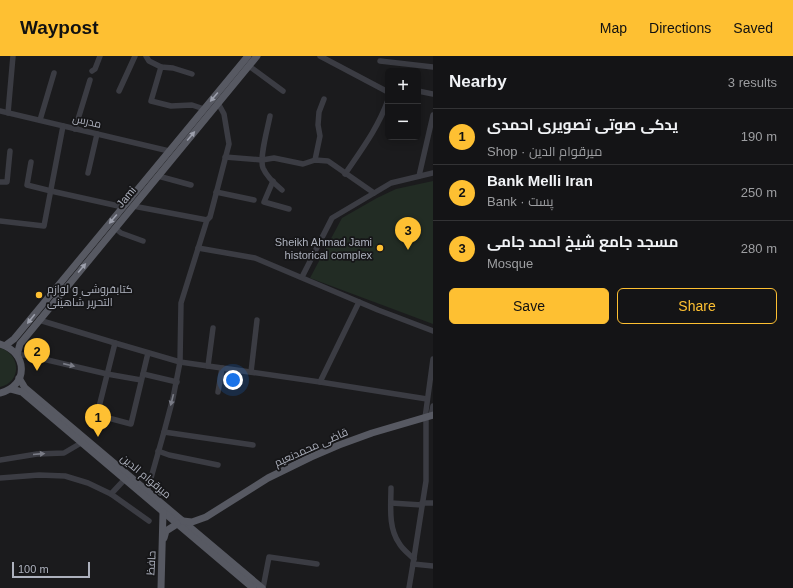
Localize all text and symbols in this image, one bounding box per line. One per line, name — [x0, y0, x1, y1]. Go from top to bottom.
text: Waypost — [20, 17, 98, 38]
text: Map — [600, 20, 627, 36]
text: Directions — [649, 20, 711, 36]
text: Saved — [733, 20, 773, 36]
map controls — [385, 68, 421, 140]
button: + — [385, 68, 421, 104]
text: Nearby — [449, 72, 507, 91]
text: 3 results — [728, 75, 777, 90]
one-way arrow — [209, 91, 218, 102]
button: − — [385, 104, 421, 140]
street label: مدرس — [71, 112, 103, 131]
text: یدکی صوتی تصویری احمدی — [487, 116, 678, 133]
text: 1 — [458, 129, 466, 144]
text: 190 m — [741, 129, 777, 144]
one-way arrow — [187, 130, 196, 141]
text: Shop · میرقوام الدین — [487, 144, 602, 159]
text: Bank Melli Iran — [487, 172, 593, 189]
street label: Jami — [114, 184, 138, 210]
text: 2 — [458, 185, 466, 200]
text: 250 m — [741, 185, 777, 200]
text: Bank · پست — [487, 194, 553, 209]
one-way arrow — [109, 213, 118, 224]
pin: 3 — [395, 217, 421, 250]
text: مسجد جامع شیخ احمد جامی — [487, 233, 678, 250]
place label: Sheikh Ahmad Jami historical complex — [275, 236, 372, 261]
text: 3 — [458, 241, 466, 256]
text: 280 m — [741, 241, 777, 256]
marker: Sheikh Ahmad Jami historical complex — [375, 243, 385, 253]
text: Mosque — [487, 256, 533, 271]
one-way arrow — [77, 263, 86, 274]
place label: کتابفروشی و لوازم التحریر شاهینی — [47, 283, 133, 309]
button: Save — [449, 288, 609, 324]
button: Share — [617, 288, 777, 324]
marker: کتابفروشی و لوازم التحریر شاهینی — [34, 290, 44, 300]
one-way arrow — [26, 314, 35, 324]
pin: 2 — [24, 338, 50, 371]
one-way arrow — [63, 363, 75, 369]
your location — [223, 370, 243, 390]
one-way arrow — [169, 394, 175, 406]
pin: 1 — [85, 404, 111, 437]
street label: قاضی محمدنعیم — [272, 425, 350, 470]
one-way arrow — [33, 451, 45, 458]
street label: میرقوام الدین — [117, 451, 174, 502]
street label: حافظ — [144, 550, 158, 576]
scale bar — [12, 560, 90, 579]
text: 100 m — [18, 563, 49, 575]

